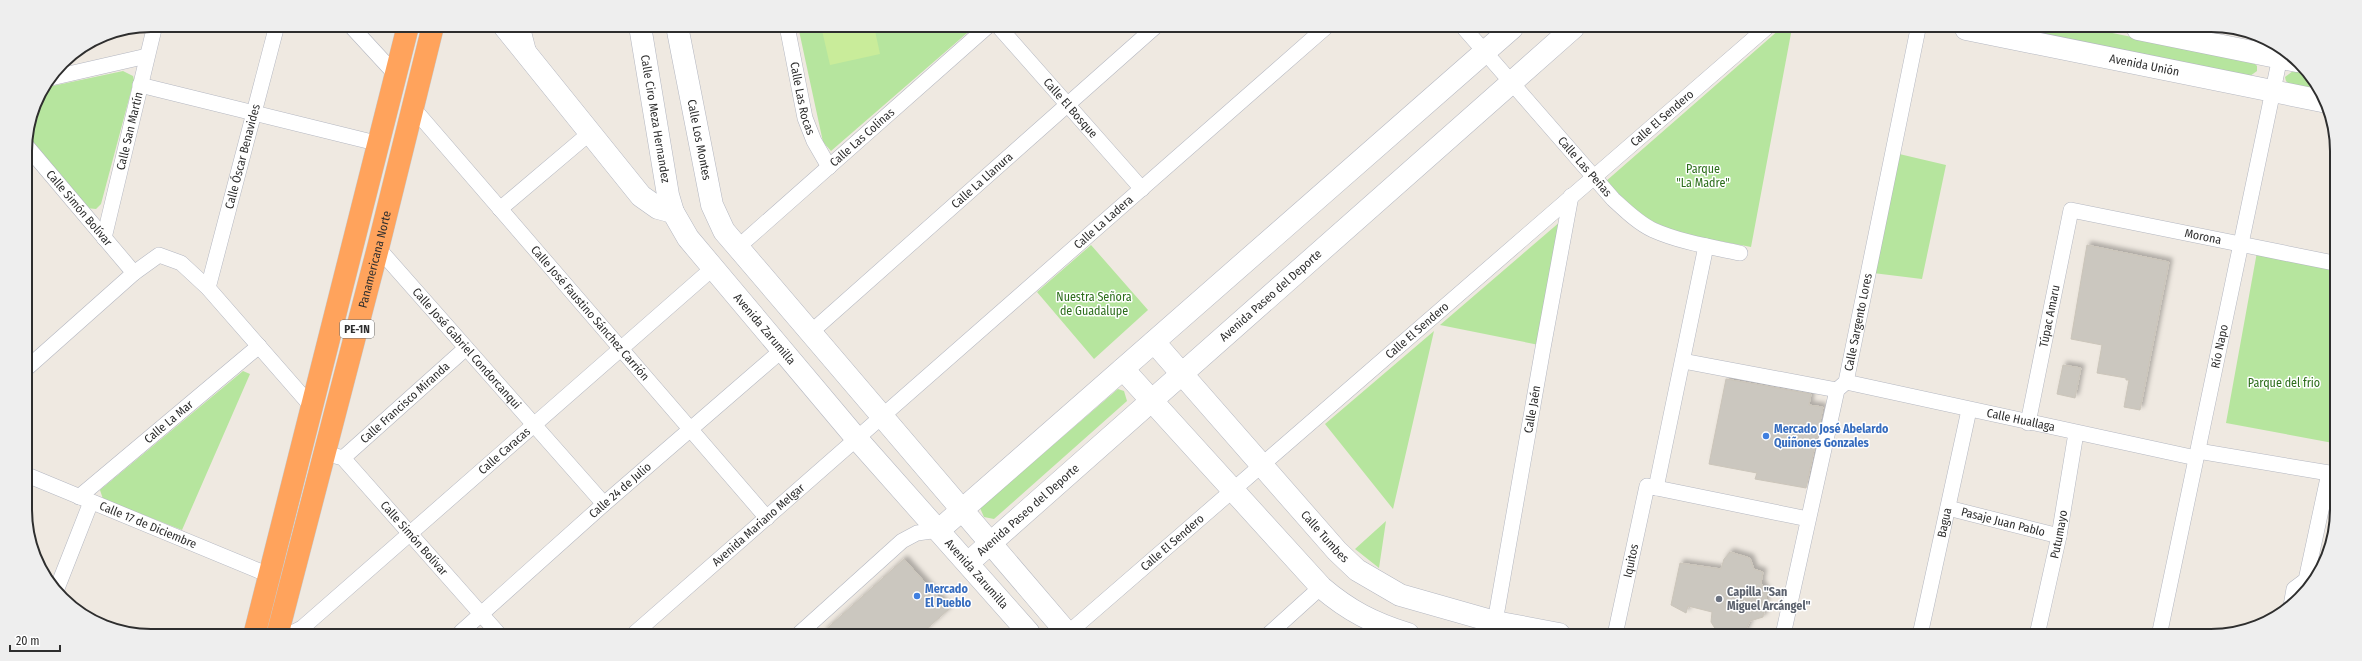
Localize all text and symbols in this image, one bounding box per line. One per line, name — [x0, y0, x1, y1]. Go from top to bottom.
street label: Avenida Unión — [2108, 51, 2181, 79]
street label: Calle Ciro Meza Hernandez — [638, 54, 673, 184]
street label: Calle Las Rocas — [787, 61, 818, 137]
street label: Calle El Bosque — [1040, 75, 1101, 141]
street label: Calle El Sendero — [1627, 87, 1696, 149]
street label: Calle San Martín — [114, 91, 146, 171]
street label: Calle Los Montes — [685, 98, 714, 181]
street label: Calle Óscar Benavides — [222, 103, 263, 210]
street label: Calle Las Colinas — [827, 105, 897, 170]
street label: Calle Las Peñas — [1555, 134, 1615, 200]
street label: Calle La Llanura — [949, 149, 1016, 211]
park label: Parque "La Madre" — [1676, 162, 1730, 190]
street label: Calle Simón Bolívar — [43, 167, 116, 250]
street label: Calle La Ladera — [1071, 193, 1136, 252]
street label: Panamericana Norte — [356, 209, 394, 309]
street label: Morona — [2183, 226, 2223, 247]
street label: Calle José Faustino Sánchez Carrión — [528, 243, 652, 383]
street label: Avenida Paseo del Deporte — [1217, 246, 1325, 344]
street label: Calle Sargento Lores — [1841, 272, 1875, 372]
street label: Túpac Amaru — [2036, 284, 2063, 349]
street label: Calle José Gabriel Condorcanqui — [410, 285, 524, 412]
park label: Nuestra Señora de Guadalupe — [1056, 290, 1132, 318]
street label: Avenida Zarumilla — [731, 291, 798, 367]
street label: Calle El Sendero — [1383, 299, 1452, 362]
road number: PE-1N — [340, 320, 374, 338]
street label: Río Napo — [2208, 323, 2231, 370]
street label: Calle Francisco Miranda — [357, 359, 452, 446]
park label: Parque del frio — [2248, 376, 2320, 390]
street label: Calle Jaén — [1521, 384, 1543, 434]
street label: Calle La Mar — [141, 397, 196, 446]
street label: Calle Huallaga — [1985, 406, 2056, 434]
place label: Mercado José Abelardo Quiñones Gonzales — [1774, 422, 1889, 450]
street label: Calle Caracas — [476, 424, 533, 477]
marker: Mercado José Abelardo Quiñones Gonzales — [1761, 431, 1771, 441]
street label: Calle 24 de Julio — [586, 459, 654, 521]
street label: Avenida Paseo del Deporte — [974, 461, 1082, 559]
street label: Avenida Mariano Melgar — [709, 480, 808, 569]
street label: Calle Simón Bolívar — [377, 498, 451, 579]
street label: Calle 17 de Diciembre — [97, 499, 199, 551]
street label: Pasaje Juan Pablo — [1960, 505, 2047, 539]
street label: Bagua — [1934, 506, 1955, 539]
street label: Calle Tumbes — [1298, 508, 1352, 565]
street label: Putumayo — [2047, 509, 2070, 560]
street label: Calle El Sendero — [1138, 511, 1207, 574]
street label: Avenida Zarumilla — [942, 536, 1011, 612]
street label: Iquitos — [1621, 543, 1641, 579]
place label: Mercado El Pueblo — [925, 582, 972, 610]
place label: Capilla "San Miguel Arcángel" — [1727, 585, 1811, 613]
marker: Mercado El Pueblo — [912, 591, 922, 601]
marker: Capilla "San Miguel Arcángel" — [1714, 594, 1724, 604]
scale bar — [10, 627, 60, 653]
text: 20 m — [16, 634, 40, 648]

